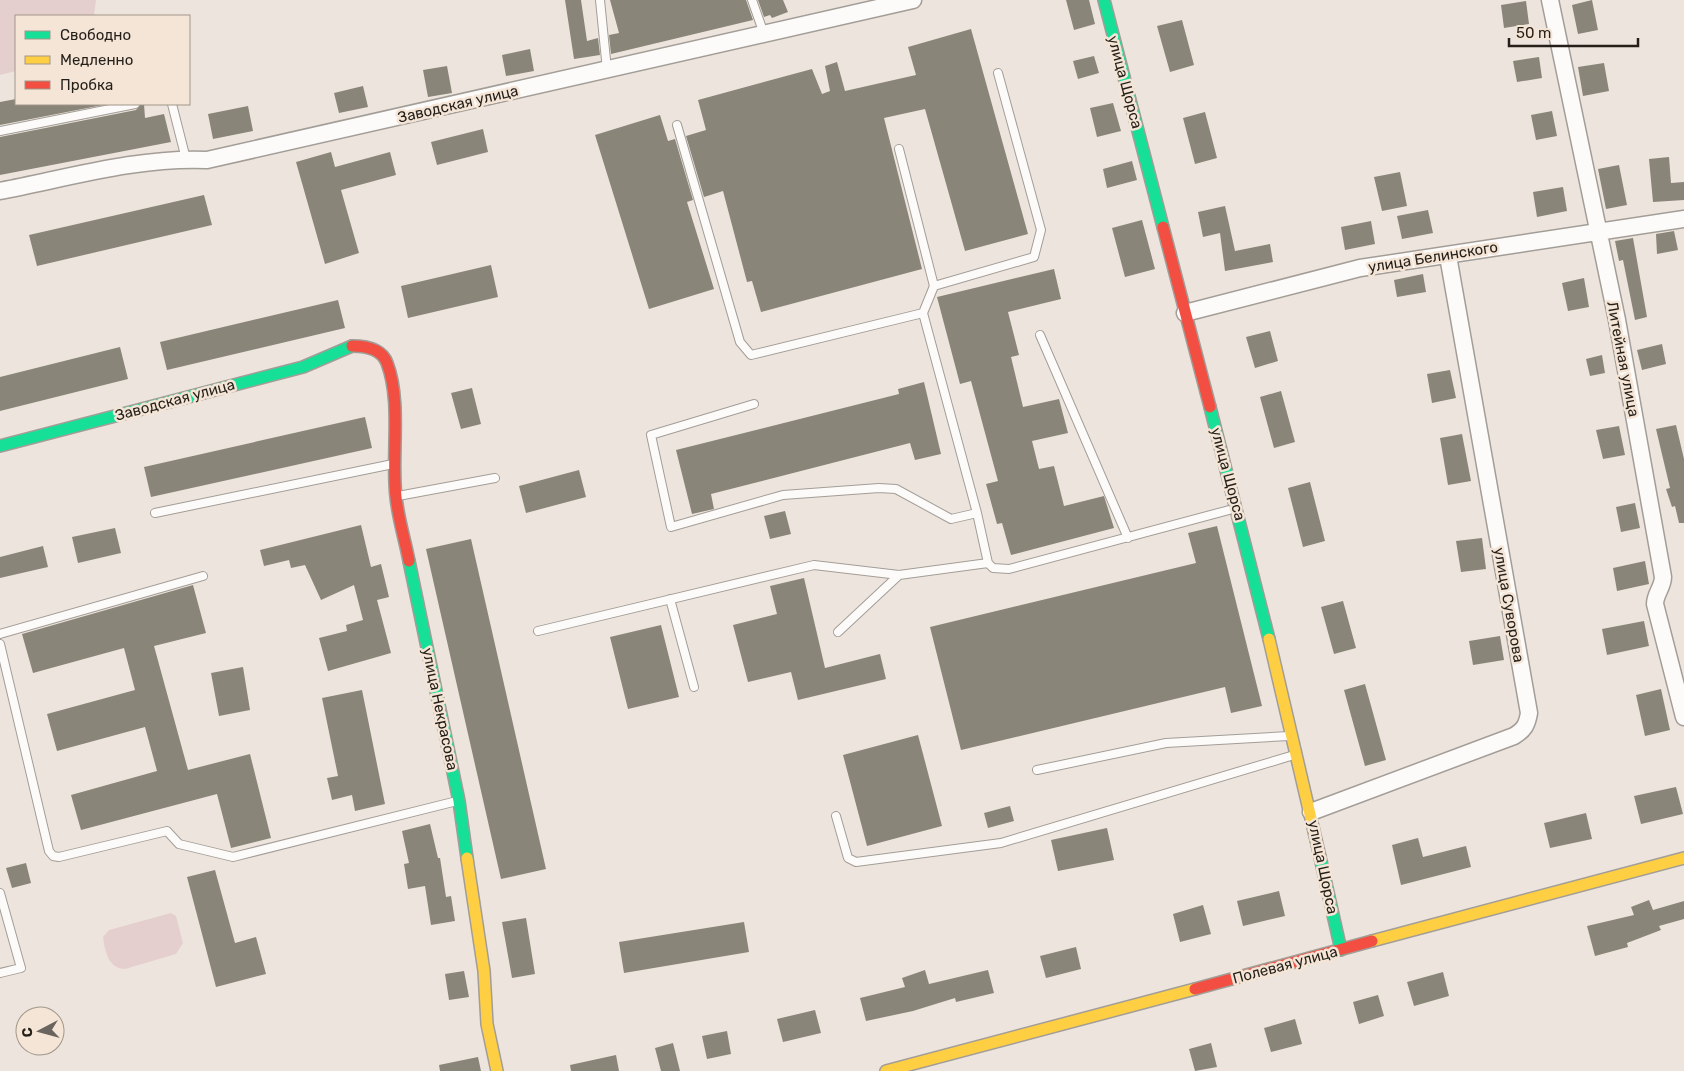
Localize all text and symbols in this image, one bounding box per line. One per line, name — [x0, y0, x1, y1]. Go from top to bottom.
legend — [15, 15, 190, 105]
scale bar — [1509, 15, 1638, 47]
text: 50 m — [1516, 24, 1551, 42]
text: Свободно — [60, 26, 131, 44]
street label: улица Щорса — [1104, 34, 1146, 130]
text: Медленно — [60, 51, 133, 69]
text: Пробка — [60, 76, 113, 94]
street label: Заводская улица — [396, 81, 520, 127]
street label: улица Белинского — [1367, 238, 1499, 276]
street label: Литейная улица — [1603, 300, 1643, 418]
street label: Заводская улица — [113, 375, 237, 425]
street label: улица Щорса — [1207, 426, 1249, 522]
street label: улица Суворова — [1490, 546, 1528, 664]
street label: улица Некрасова — [418, 646, 462, 772]
street label: улица Щорса — [1304, 818, 1342, 916]
street label: Полевая улица — [1231, 942, 1339, 988]
north arrow — [15, 1006, 65, 1056]
text: С — [19, 1026, 37, 1038]

